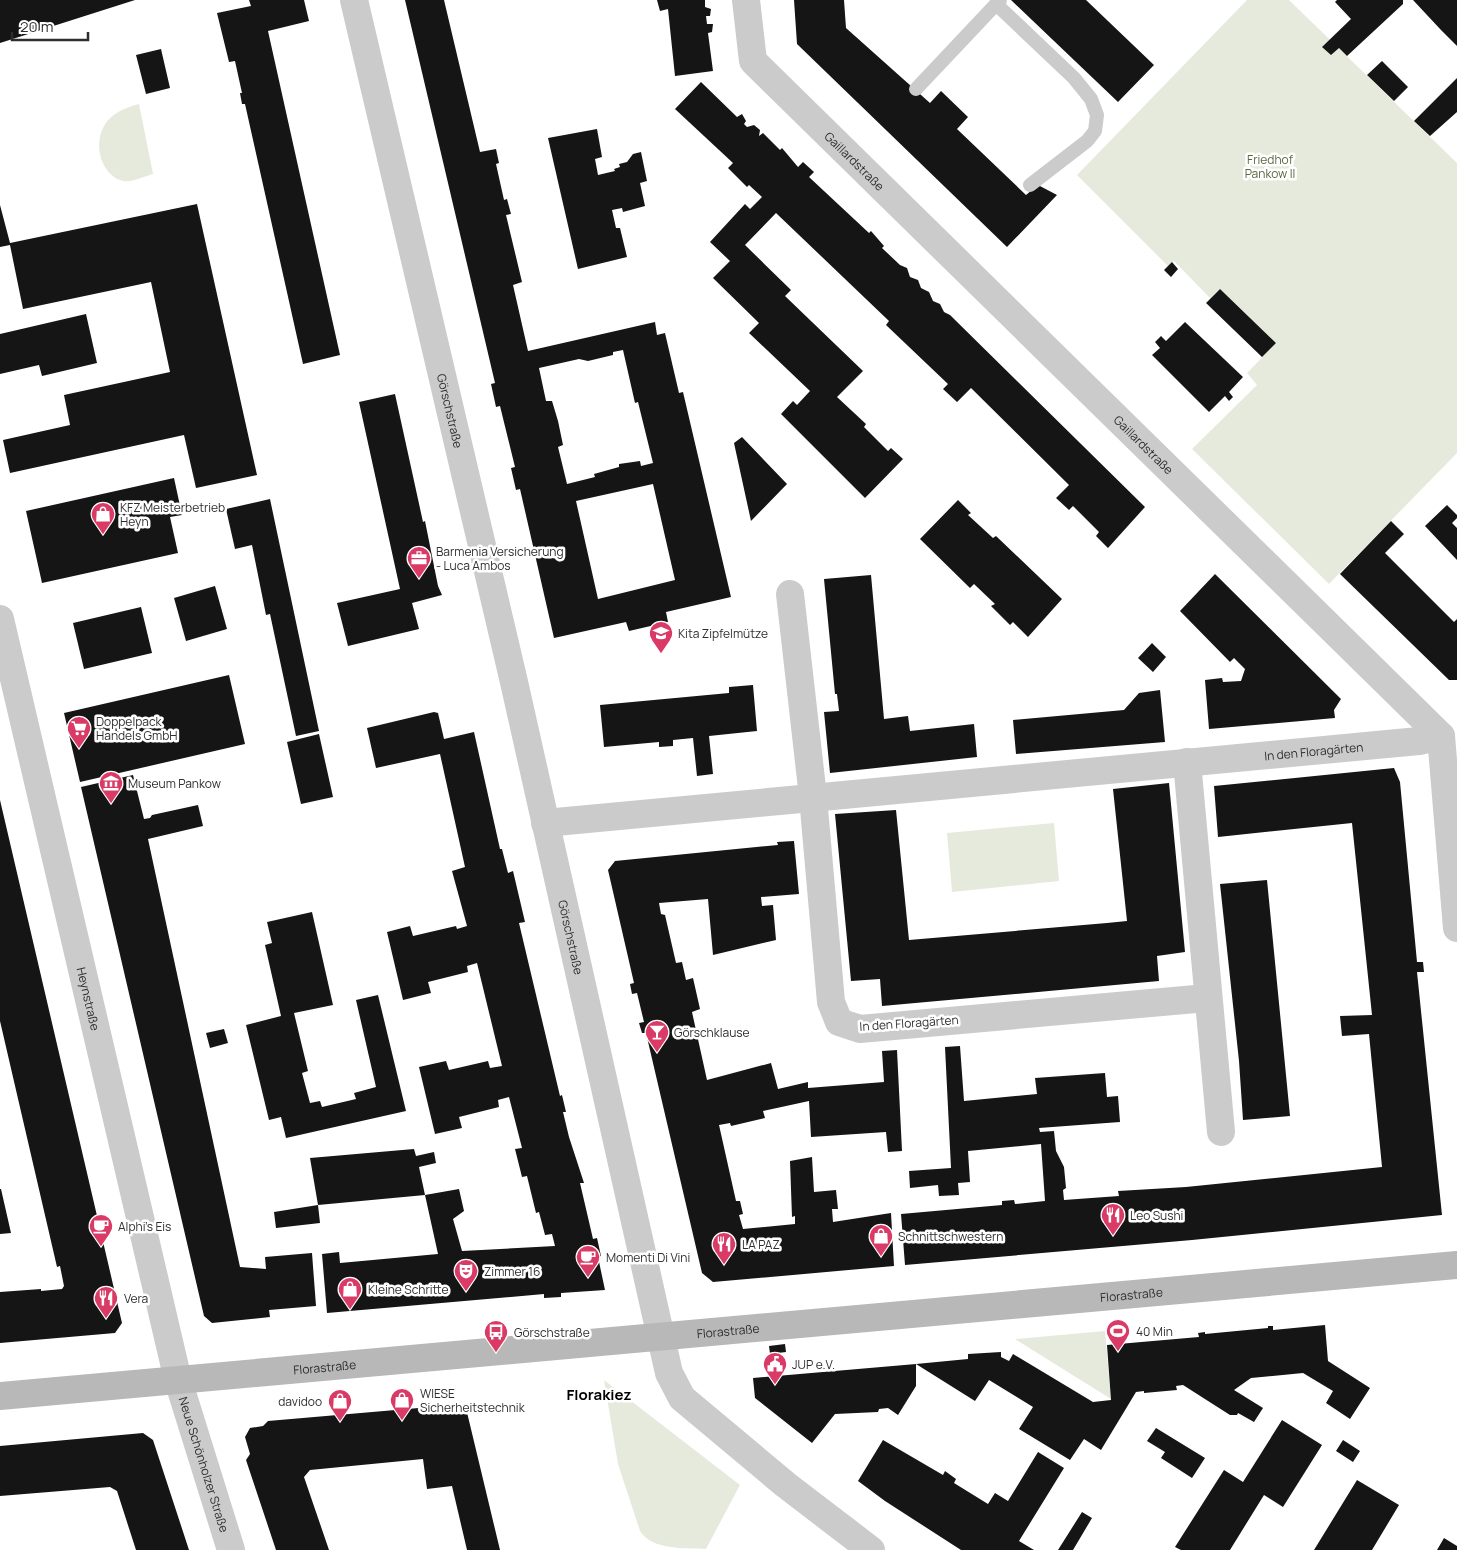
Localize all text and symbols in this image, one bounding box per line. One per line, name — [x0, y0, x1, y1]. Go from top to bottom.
scale bar — [12, 10, 89, 42]
text: 20 m — [20, 16, 53, 37]
street label: Gaillardstraße — [821, 128, 888, 194]
park label: Friedhof Pankow II — [1245, 151, 1295, 182]
street label: Görschstraße — [433, 372, 467, 450]
street label: Gaillardstraße — [1110, 411, 1178, 478]
place label: KFZ Meisterbetrieb Heyn — [120, 499, 225, 530]
shop icon: KFZ Meisterbetrieb Heyn — [90, 501, 116, 535]
place label: Barmenia Versicherung - Luca Ambos — [436, 543, 564, 574]
office icon: Barmenia Versicherung - Luca Ambos — [406, 545, 432, 579]
school or university icon: Kita Zipfelmütze — [648, 620, 674, 654]
place label: Kita Zipfelmütze — [678, 625, 768, 642]
place label: Doppelpack Handels GmbH — [96, 713, 178, 744]
supermarket icon: Doppelpack Handels GmbH — [66, 715, 92, 749]
street label: In den Floragärten — [1263, 738, 1364, 764]
museum icon: Museum Pankow — [98, 770, 124, 804]
place label: Museum Pankow — [128, 775, 221, 792]
street label: Görschstraße — [555, 898, 588, 976]
street label: Heynstraße — [73, 965, 104, 1032]
street label: In den Floragärten — [859, 1011, 959, 1035]
bar icon: Görschklause — [644, 1019, 670, 1053]
place label: Görschklause — [674, 1024, 750, 1041]
restaurant icon: Leo Sushi — [1100, 1202, 1126, 1236]
place label: Leo Sushi — [1130, 1207, 1183, 1224]
cafe icon: Alphi's Eis — [88, 1213, 114, 1247]
place label: Alphi's Eis — [118, 1218, 171, 1235]
shop icon: Schnittschwestern — [868, 1223, 894, 1257]
place label: Schnittschwestern — [898, 1228, 1003, 1245]
restaurant icon: LA PAZ — [711, 1231, 737, 1265]
place label: LA PAZ — [742, 1236, 780, 1253]
cafe icon: Momenti Di Vini — [575, 1244, 601, 1278]
place label: Momenti Di Vini — [606, 1249, 690, 1266]
theatre icon: Zimmer 16 — [453, 1258, 479, 1292]
place label: Zimmer 16 — [484, 1263, 540, 1280]
shop icon: Kleine Schritte — [337, 1276, 363, 1310]
place label: Kleine Schritte — [368, 1281, 448, 1298]
street label: Florastraße — [1099, 1283, 1163, 1306]
restaurant icon: Vera — [93, 1285, 119, 1319]
place label: Vera — [124, 1290, 148, 1307]
sports icon: 40 Min — [1105, 1318, 1131, 1352]
bus stop icon: Görschstraße — [483, 1319, 509, 1353]
street label: Florastraße — [696, 1319, 760, 1342]
place label: 40 Min — [1136, 1323, 1173, 1340]
place label: Görschstraße — [514, 1324, 590, 1341]
public building icon: JUP e.V. — [762, 1351, 788, 1385]
street label: Florastraße — [293, 1356, 357, 1378]
place label: JUP e.V. — [792, 1356, 835, 1373]
district label: Florakiez — [566, 1384, 632, 1405]
place label: WIESE Sicherheitstechnik — [420, 1385, 526, 1416]
shop icon: WIESE Sicherheitstechnik — [389, 1387, 415, 1421]
shop icon: davidoo — [327, 1388, 353, 1422]
place label: davidoo — [278, 1393, 322, 1410]
street label: Neue Schönholzer Straße — [175, 1395, 233, 1534]

